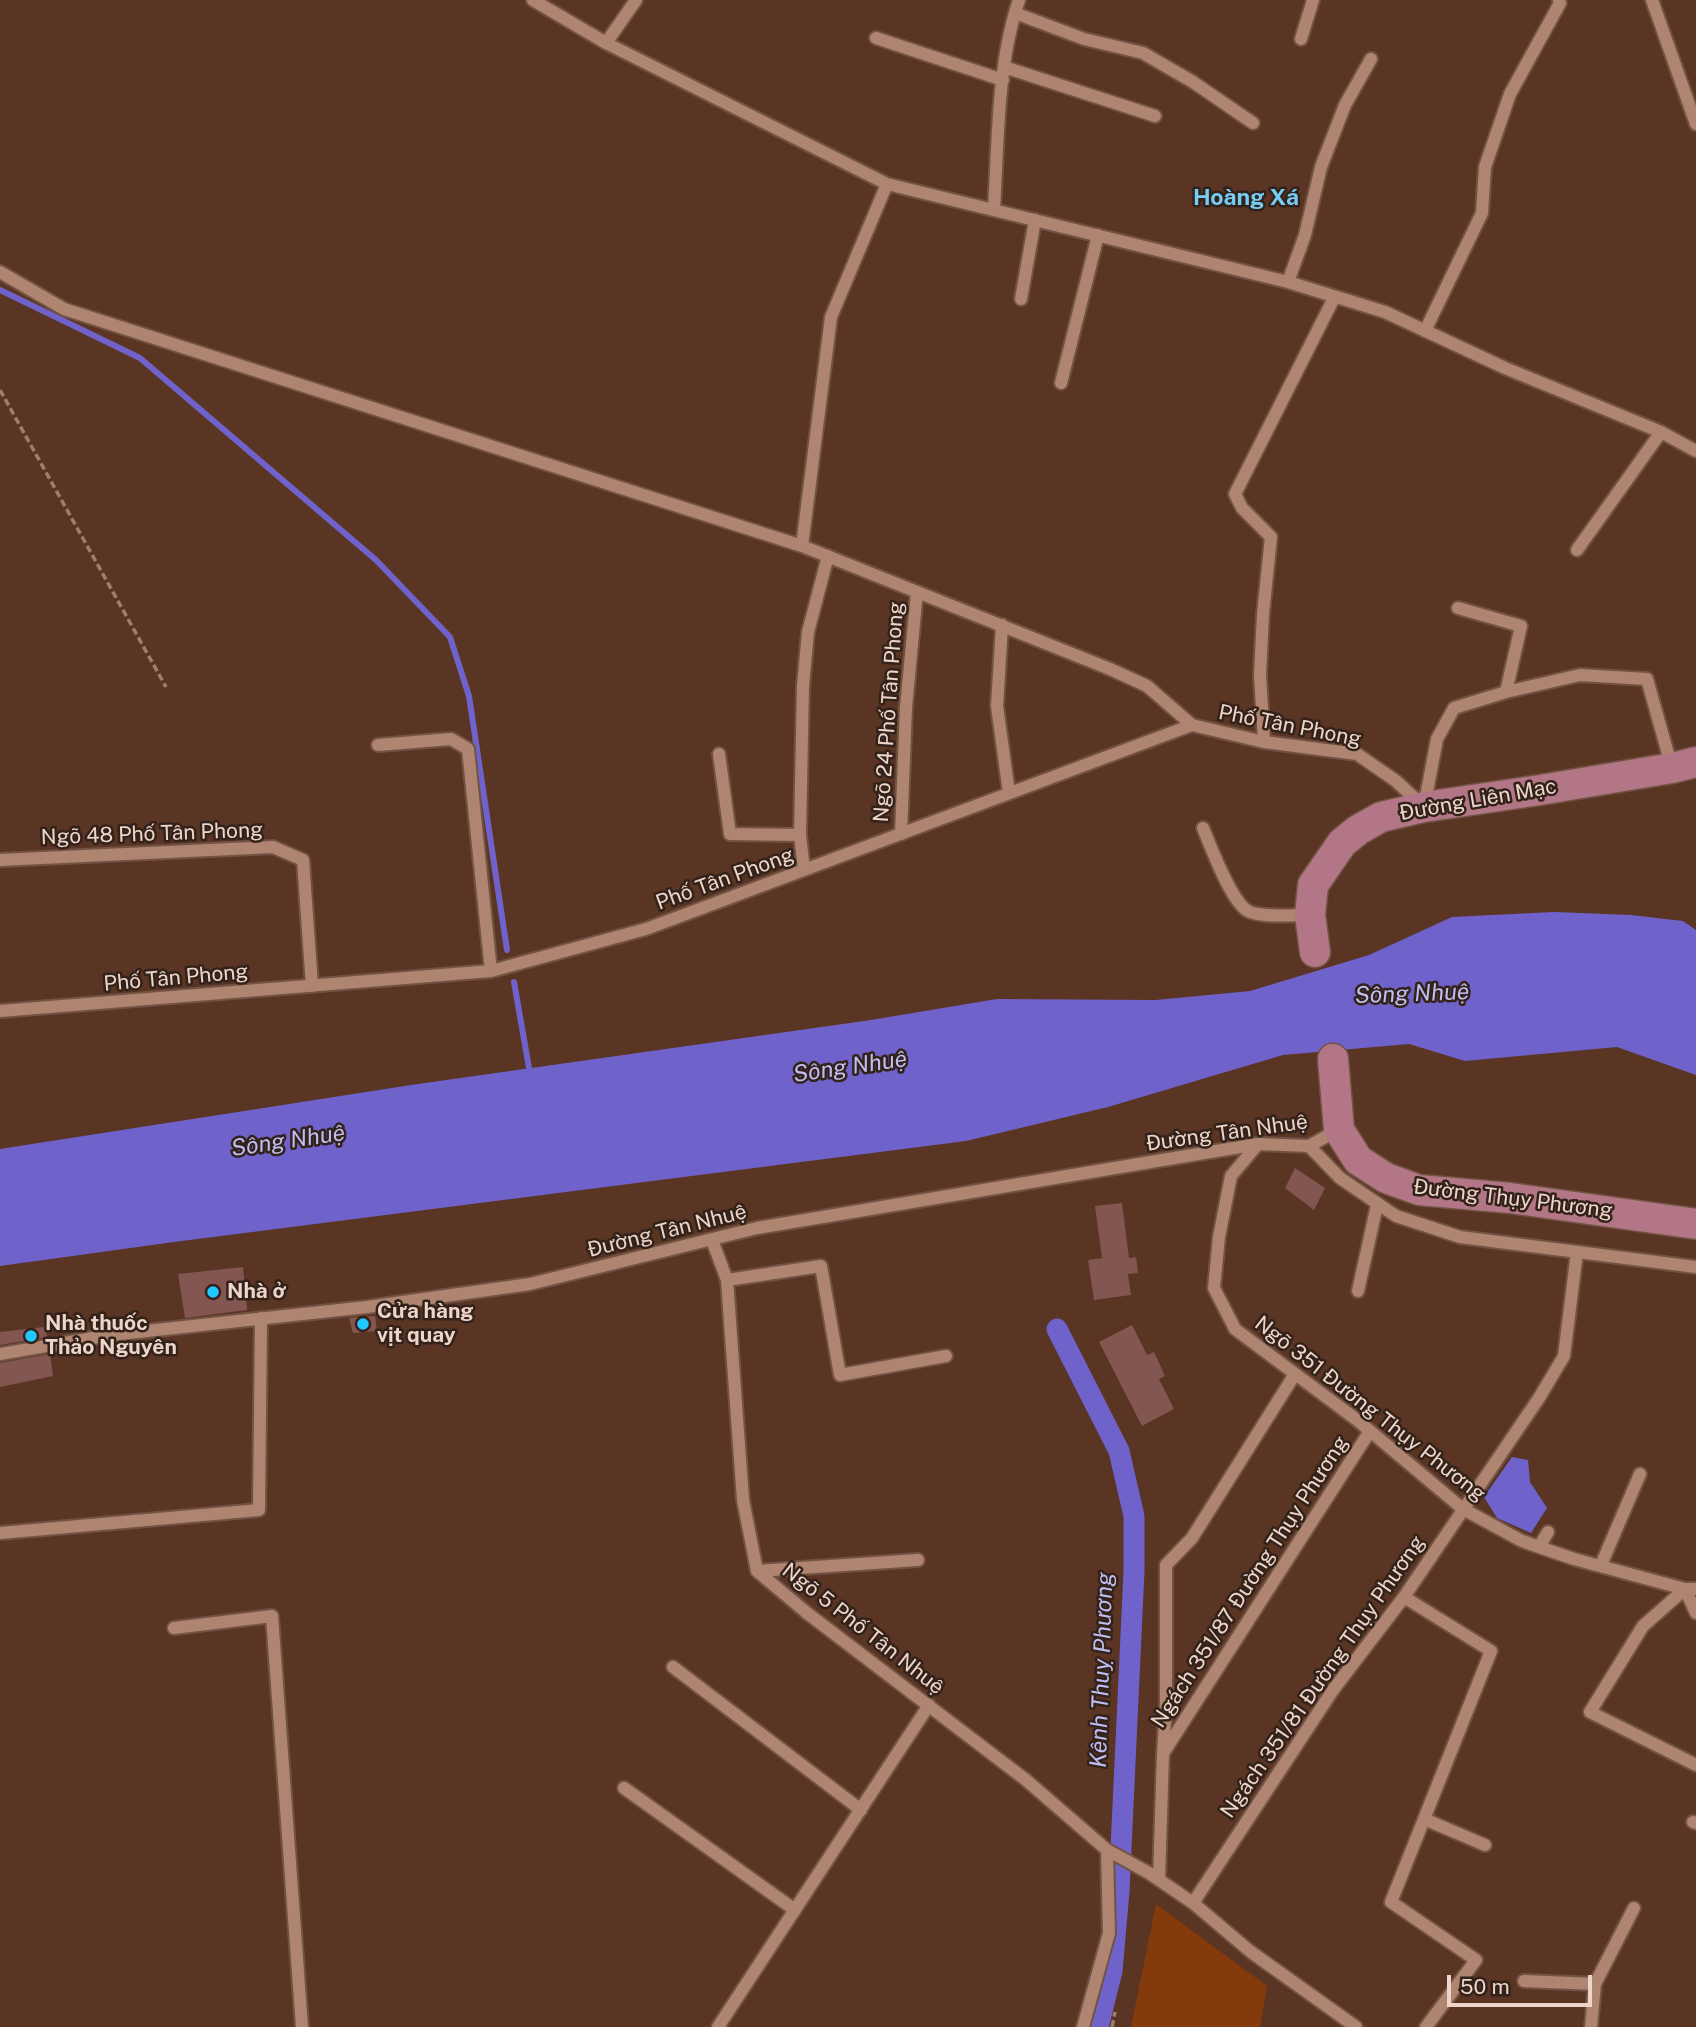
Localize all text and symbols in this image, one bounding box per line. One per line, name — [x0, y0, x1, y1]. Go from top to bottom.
district label: Hoàng Xá — [1193, 184, 1299, 212]
street label: Ngõ 24 Phố Tân Phong — [869, 601, 909, 823]
street label: Phố Tân Phong — [1216, 700, 1364, 752]
street label: Đường Liên Mạc — [1398, 774, 1558, 826]
street label: Ngõ 48 Phố Tân Phong — [40, 818, 264, 850]
street label: Phố Tân Phong — [653, 842, 797, 916]
street label: Phố Tân Phong — [103, 959, 249, 997]
water label: Sông Nhuệ — [1354, 978, 1470, 1010]
water label: Sông Nhuệ — [791, 1045, 909, 1089]
street label: Đường Tân Nhuệ — [1144, 1109, 1310, 1157]
water label: Sông Nhuệ — [229, 1119, 347, 1163]
street label: Đường Thụy Phương — [1412, 1174, 1614, 1224]
street label: Đường Tân Nhuệ — [585, 1199, 749, 1263]
place label: Nhà ở — [227, 1279, 286, 1305]
marker: Nhà ở — [205, 1284, 221, 1300]
place label: Cửa hàng vịt quay — [377, 1299, 474, 1349]
place label: Nhà thuốc Thảo Nguyên — [45, 1311, 177, 1361]
street label: Ngõ 351 Đường Thụy Phương — [1249, 1311, 1491, 1507]
marker: Cửa hàng vịt quay — [355, 1316, 371, 1332]
marker: Nhà thuốc Thảo Nguyên — [23, 1328, 39, 1344]
street label: Ngách 351/87 Đường Thụy Phương — [1146, 1431, 1354, 1733]
street label: Ngách 351/81 Đường Thụy Phương — [1215, 1531, 1431, 1823]
street label: Ngõ 5 Phố Tân Nhuệ — [777, 1558, 949, 1700]
water label: Kênh Thuỵ Phương — [1085, 1572, 1119, 1768]
scale bar — [1451, 1960, 1596, 2004]
text: 50 m — [1460, 1974, 1510, 1999]

